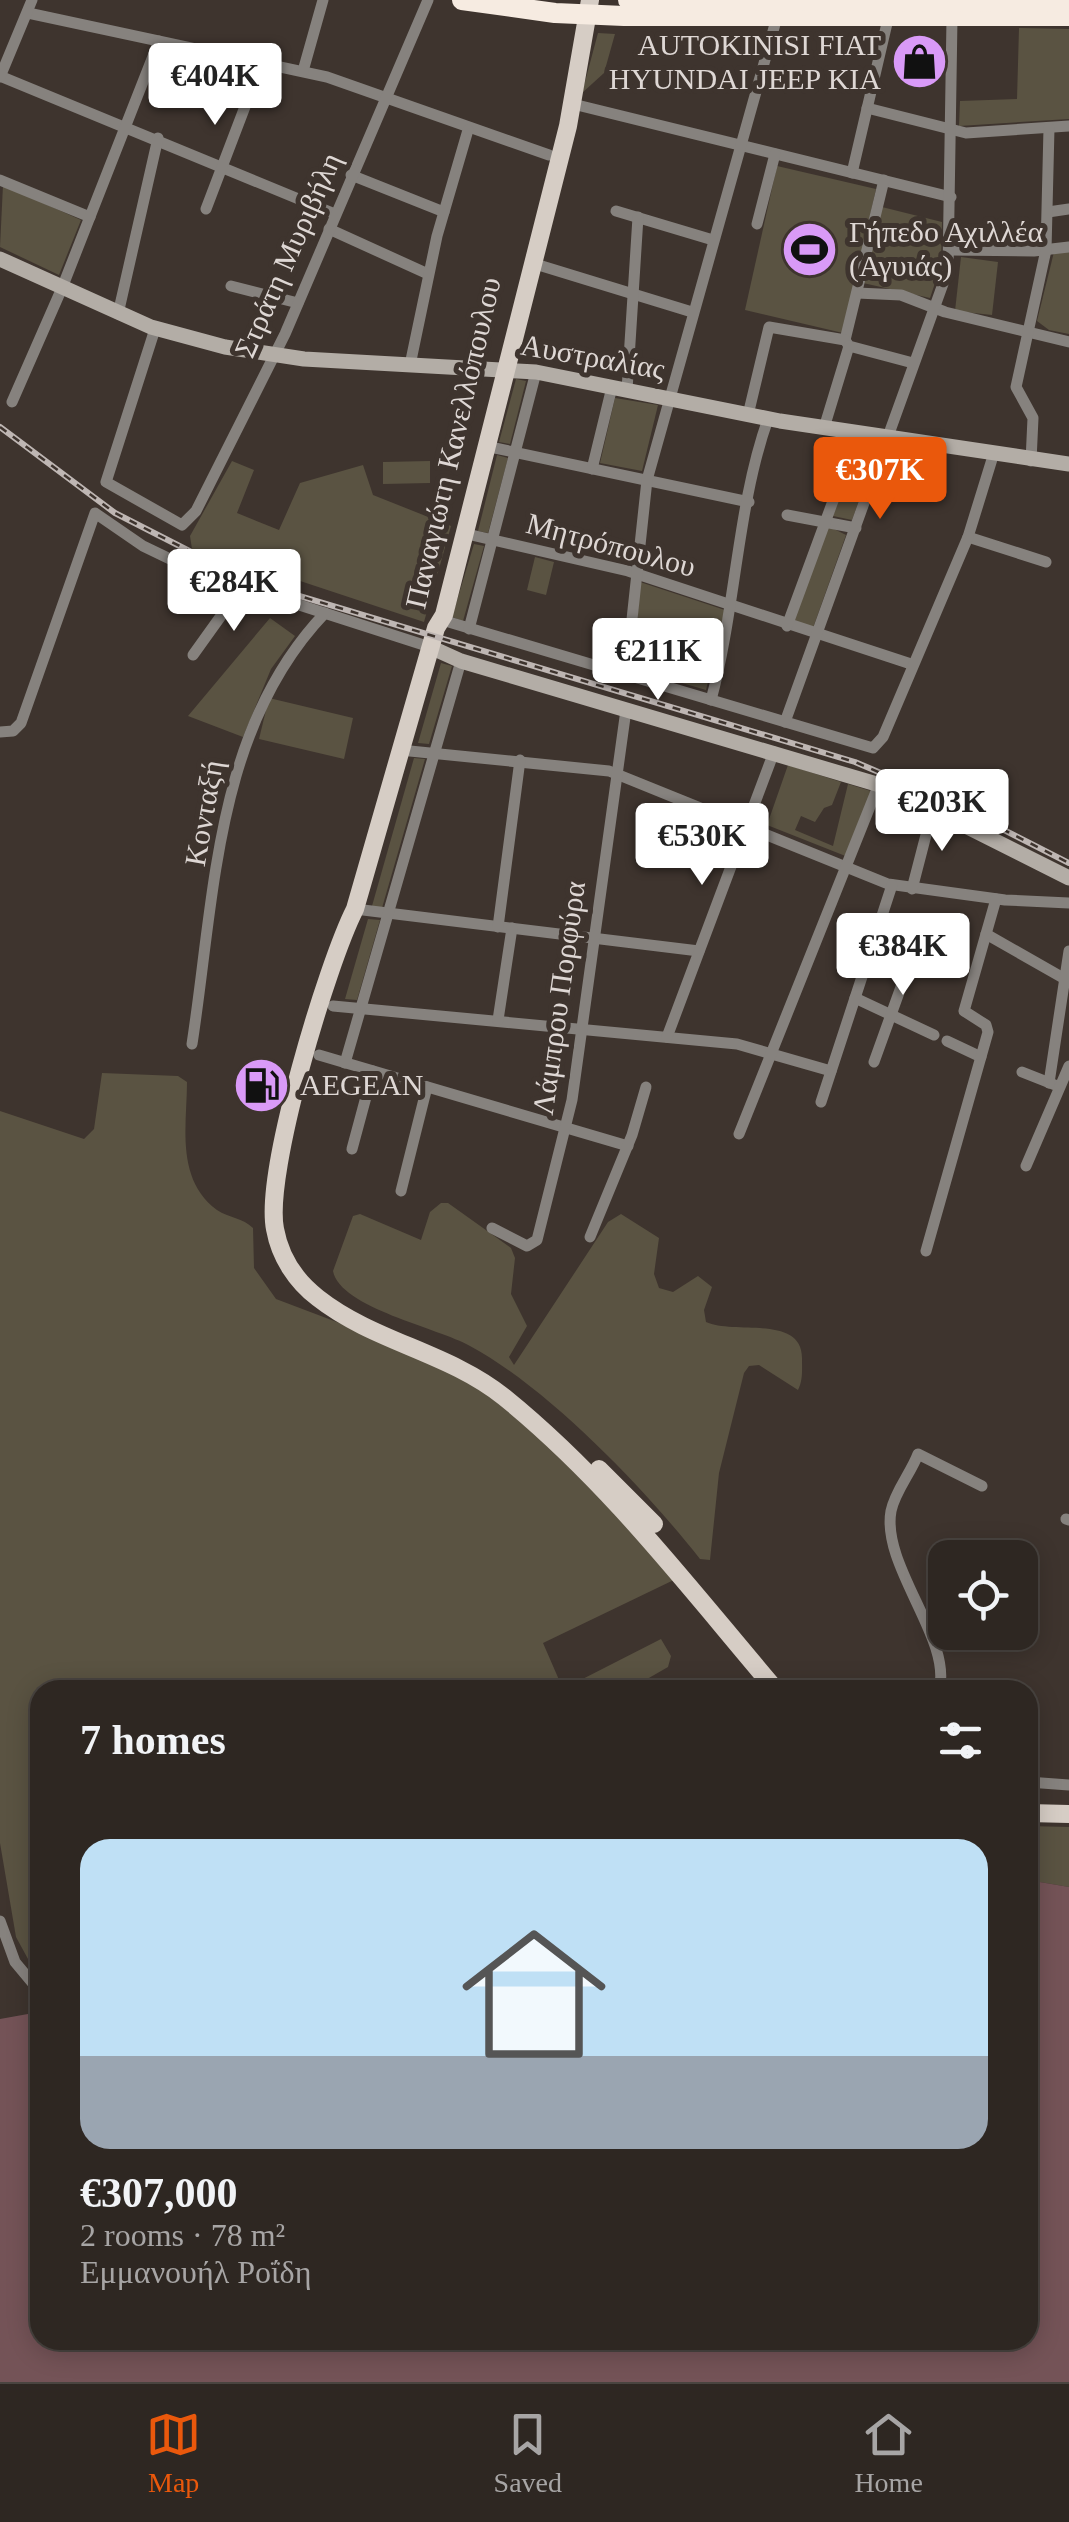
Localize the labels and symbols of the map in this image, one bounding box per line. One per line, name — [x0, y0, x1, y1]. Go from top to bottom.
place label: AUTOKINISI FIAT HYUNDAI JEEP KIA — [609, 28, 881, 95]
shop icon: AUTOKINISI FIAT HYUNDAI JEEP KIA — [890, 32, 950, 92]
pin: €404K — [145, 43, 285, 128]
street label: Στράτη Μυριβήλη — [228, 147, 347, 362]
place label: Γήπεδο Αχιλλέα (Αγυιάς) — [849, 215, 1043, 283]
sports icon: Γήπεδο Αχιλλέα (Αγυιάς) — [780, 219, 840, 279]
street label: Παναγιώτη Κανελλόπουλου — [398, 274, 507, 612]
street label: Αυστραλίας — [518, 328, 668, 385]
pin: €307K — [810, 437, 950, 522]
street label: Μητρόπουλου — [523, 506, 699, 583]
pin: €284K — [164, 549, 304, 634]
pin: €211K — [588, 618, 728, 703]
street label: Κονταξή — [178, 757, 229, 869]
pin: €203K — [872, 769, 1012, 854]
pin: €530K — [632, 803, 772, 888]
street label: Λάμπρου Πορφύρα — [526, 879, 591, 1117]
pin: €384K — [833, 913, 973, 998]
fuel station icon: AEGEAN — [231, 1055, 291, 1115]
place label: AEGEAN — [300, 1068, 423, 1101]

